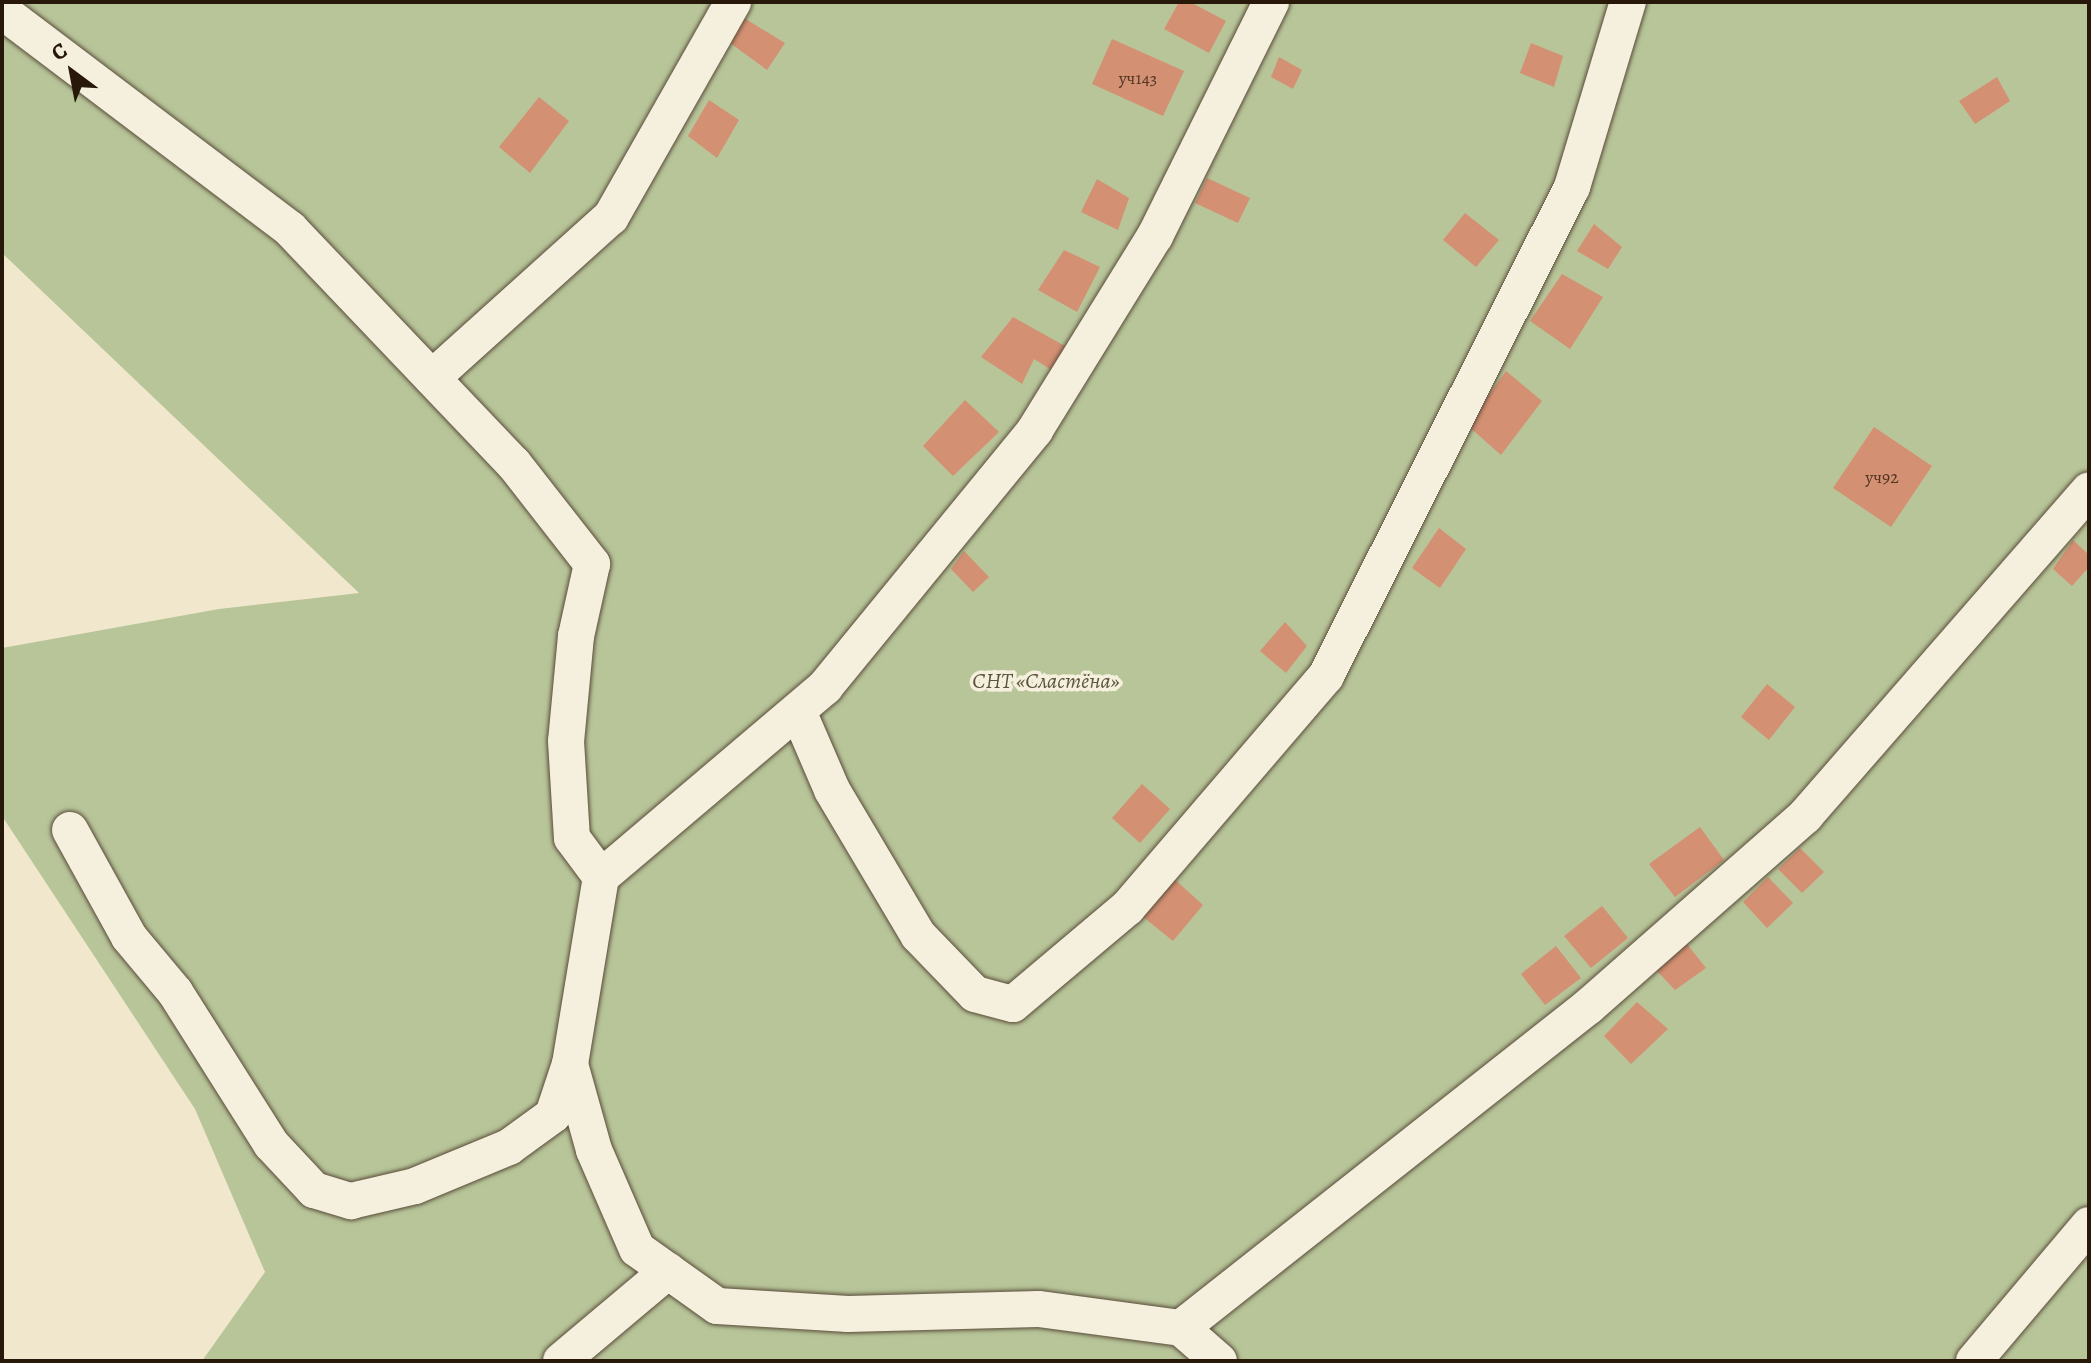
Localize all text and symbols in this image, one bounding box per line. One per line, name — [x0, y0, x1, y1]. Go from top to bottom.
north arrow — [32, 32, 112, 112]
text: С — [46, 35, 73, 68]
house number: уч143 — [1119, 67, 1157, 89]
house number: уч92 — [1865, 466, 1899, 488]
park label: СНТ «Сластёна» — [972, 669, 1120, 695]

